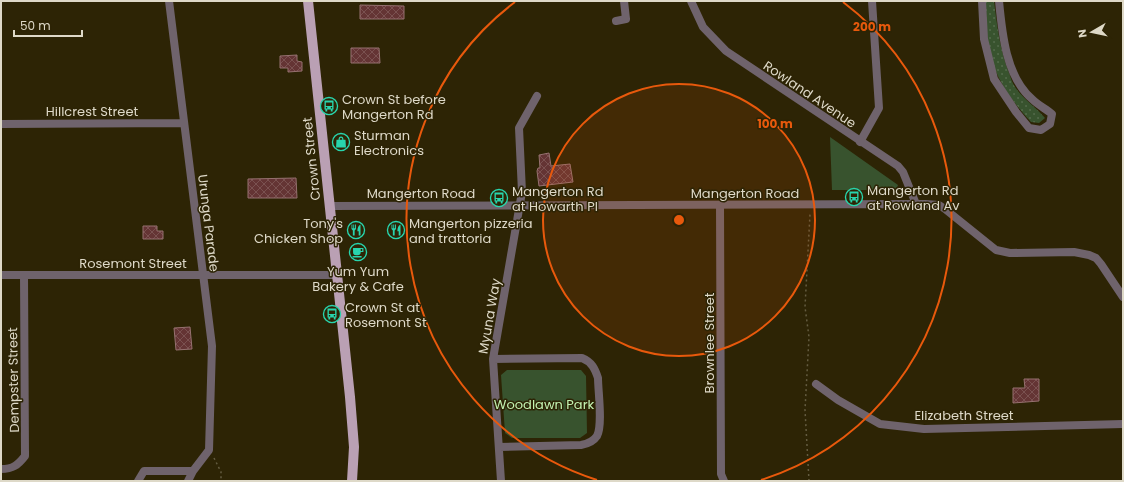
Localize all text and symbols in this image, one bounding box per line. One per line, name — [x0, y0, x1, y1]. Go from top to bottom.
scale bar — [14, 12, 82, 38]
north arrow — [1072, 12, 1112, 52]
text: 50 m — [20, 17, 51, 34]
text: 200 m — [853, 18, 891, 35]
text: N — [1074, 28, 1091, 39]
street label: Rowland Avenue — [760, 56, 860, 133]
place label: Crown St before Mangerton Rd — [342, 90, 446, 124]
bus stop icon: Crown St before Mangerton Rd — [319, 96, 339, 116]
street label: Hillcrest Street — [46, 102, 138, 121]
text: 100 m — [757, 115, 793, 132]
street label: Crown Street — [298, 116, 325, 202]
place label: Sturman Electronics — [354, 126, 424, 160]
shop icon: Sturman Electronics — [331, 132, 351, 152]
street label: Urunga Parade — [193, 173, 224, 273]
place label: Mangerton Rd at Rowland Av — [867, 181, 960, 215]
place label: Mangerton Rd at Howarth Pl — [512, 182, 604, 216]
street label: Mangerton Road — [367, 184, 475, 203]
street label: Mangerton Road — [691, 184, 799, 203]
bus stop icon: Mangerton Rd at Rowland Av — [844, 187, 864, 207]
bus stop icon: Mangerton Rd at Howarth Pl — [489, 188, 509, 208]
centre of rings — [672, 213, 686, 227]
place label: Tony's Chicken Shop — [254, 214, 343, 248]
place label: Mangerton pizzeria and trattoria — [409, 214, 533, 248]
restaurant icon: Tony's Chicken Shop — [346, 220, 366, 240]
restaurant icon: Mangerton pizzeria and trattoria — [386, 220, 406, 240]
cafe icon: Yum Yum Bakery & Cafe — [348, 242, 368, 262]
street label: Rosemont Street — [79, 254, 187, 273]
place label: Yum Yum Bakery & Cafe — [312, 262, 404, 296]
street label: Myuna Way — [474, 276, 506, 355]
street label: Brownlee Street — [700, 292, 719, 393]
place label: Crown St at Rosemont St — [345, 298, 427, 332]
bus stop icon: Crown St at Rosemont St — [322, 304, 342, 324]
street label: Dempster Street — [3, 327, 24, 433]
park label: Woodlawn Park — [494, 395, 595, 414]
street label: Elizabeth Street — [914, 406, 1014, 425]

